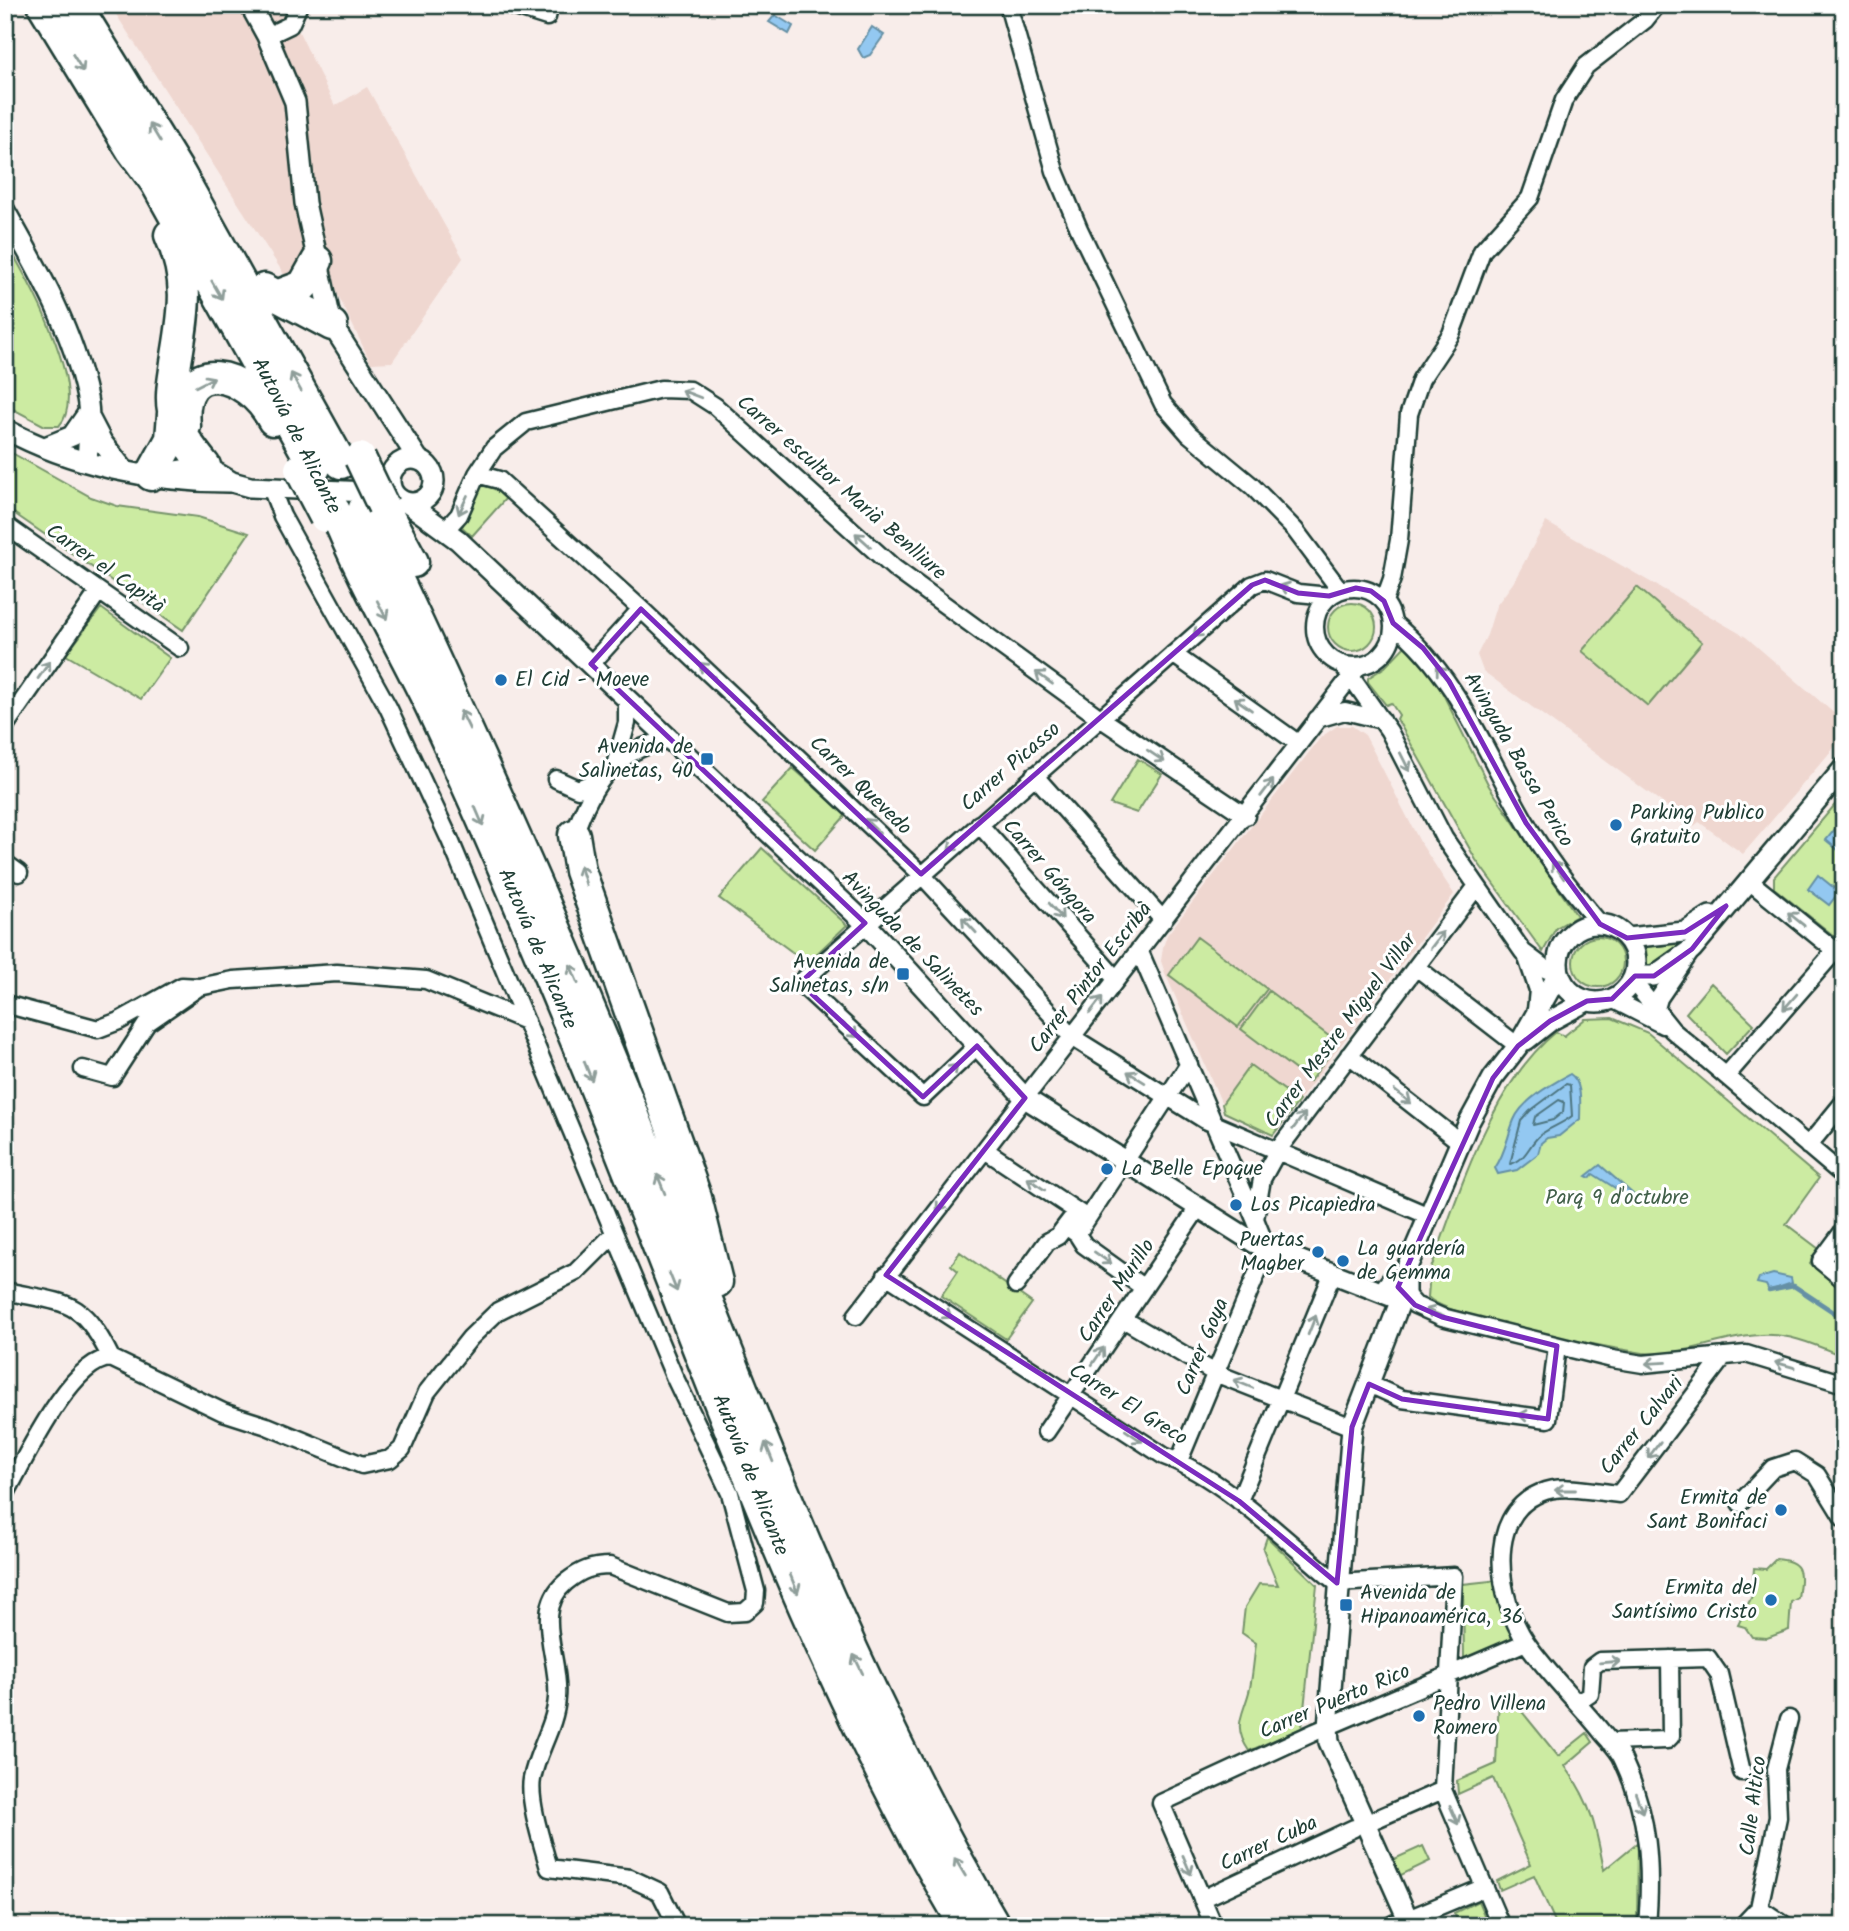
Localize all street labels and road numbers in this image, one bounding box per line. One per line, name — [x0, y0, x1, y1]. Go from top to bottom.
street label: Autovía de Alicante — [242, 352, 350, 521]
street label: Carrer escultor Marià Benlliure — [728, 387, 954, 589]
street label: Carrer el Capità — [38, 515, 172, 623]
street label: Avinguda Bassa Perico — [1454, 666, 1582, 854]
street label: Carrer Picasso — [953, 714, 1069, 820]
street label: Carrer Quevedo — [801, 728, 919, 844]
street label: Carrer Góngora — [994, 812, 1104, 932]
street label: Autovía de Alicante — [488, 863, 586, 1035]
street label: Avinguda de Salinetes — [833, 863, 991, 1025]
street label: Carrer Pintor Escribà — [1021, 895, 1161, 1061]
street label: Carrer Mestre Miguel Villar — [1257, 926, 1426, 1136]
street label: Carrer Murillo — [1070, 1232, 1164, 1350]
street label: Carrer Goya — [1168, 1293, 1238, 1401]
street label: Carrer El Greco — [1062, 1355, 1194, 1455]
street label: Carrer Calvari — [1592, 1368, 1693, 1483]
street label: Autovía de Alicante — [703, 1389, 798, 1561]
street label: Carrer Puerto Rico — [1254, 1655, 1416, 1749]
street label: Calle Altico — [1731, 1754, 1777, 1858]
street label: Carrer Cuba — [1215, 1807, 1323, 1881]

